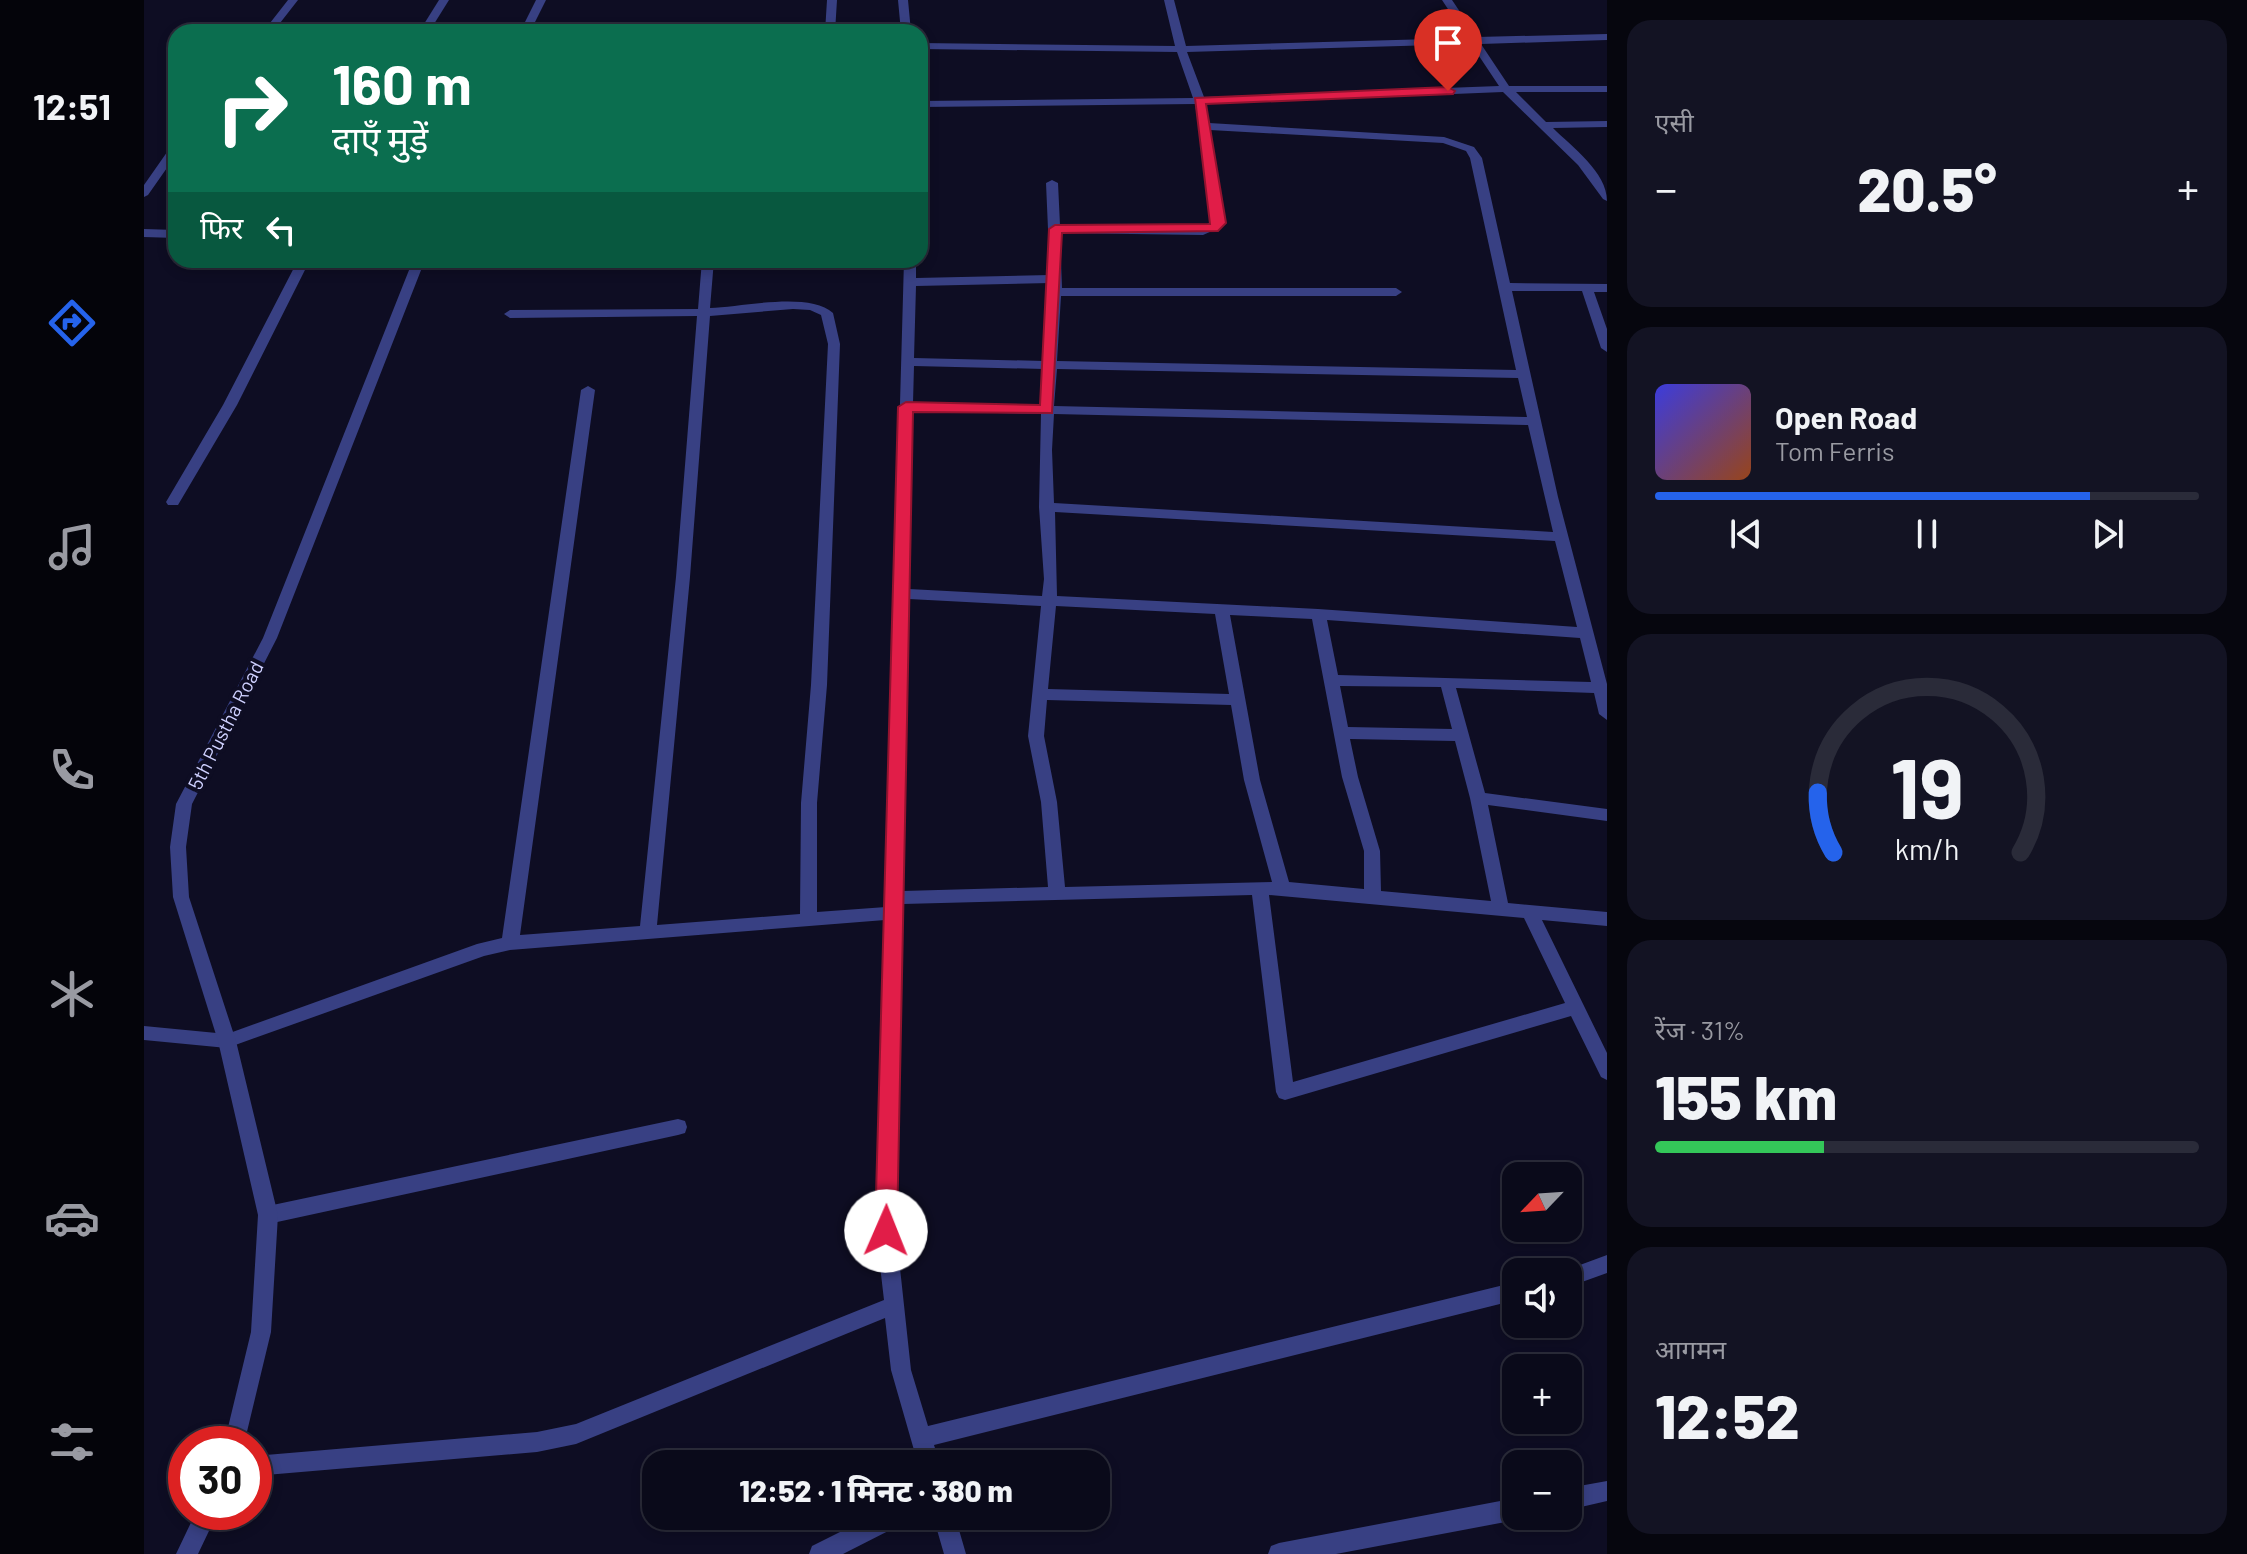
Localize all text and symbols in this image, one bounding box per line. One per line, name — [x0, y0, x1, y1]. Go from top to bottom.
pin — [1414, 9, 1482, 91]
icon: arrive — [1426, 21, 1470, 65]
text: 160 m — [332, 49, 472, 116]
icon: right — [200, 56, 304, 160]
text: 12:51 — [33, 84, 111, 127]
text: एसी — [1655, 106, 1694, 137]
text: दाएँ मुड़ें — [332, 117, 428, 160]
text: 20.5° — [1857, 152, 1997, 224]
text: − — [1655, 161, 1677, 214]
text: + — [2177, 161, 2199, 214]
icon: left — [259, 208, 303, 252]
text: फिर — [200, 209, 243, 245]
icon: directions — [44, 295, 100, 351]
text: Open Road — [1775, 399, 1917, 435]
text: Tom Ferris — [1775, 435, 1895, 466]
icon: previous — [1724, 512, 1768, 556]
icon: pause — [1905, 512, 1949, 556]
icon: next — [2086, 512, 2130, 556]
icon: music — [44, 519, 100, 575]
street label: 5th Pustha Road — [182, 657, 268, 793]
text: 19 — [1890, 736, 1964, 836]
icon: phone — [44, 742, 100, 798]
text: km/h — [1895, 831, 1959, 866]
icon: climate — [44, 966, 100, 1022]
text: रेंज · 31% — [1655, 1014, 1745, 1045]
text: 155 km — [1655, 1060, 1837, 1132]
north arrow — [1502, 1162, 1582, 1242]
map controls — [1502, 1162, 1582, 1530]
position arrow — [844, 1189, 928, 1273]
icon: car — [44, 1190, 100, 1246]
button: sound — [1502, 1258, 1582, 1338]
text: आगमन — [1655, 1333, 1726, 1364]
button: + — [1502, 1354, 1582, 1434]
text: 12:52 — [1655, 1379, 1800, 1451]
icon: filters — [44, 1414, 100, 1470]
speed limit sign: 30 — [168, 1426, 272, 1530]
button: − — [1502, 1450, 1582, 1530]
text: 12:52 · 1 मिनट · 380 m — [739, 1472, 1013, 1508]

